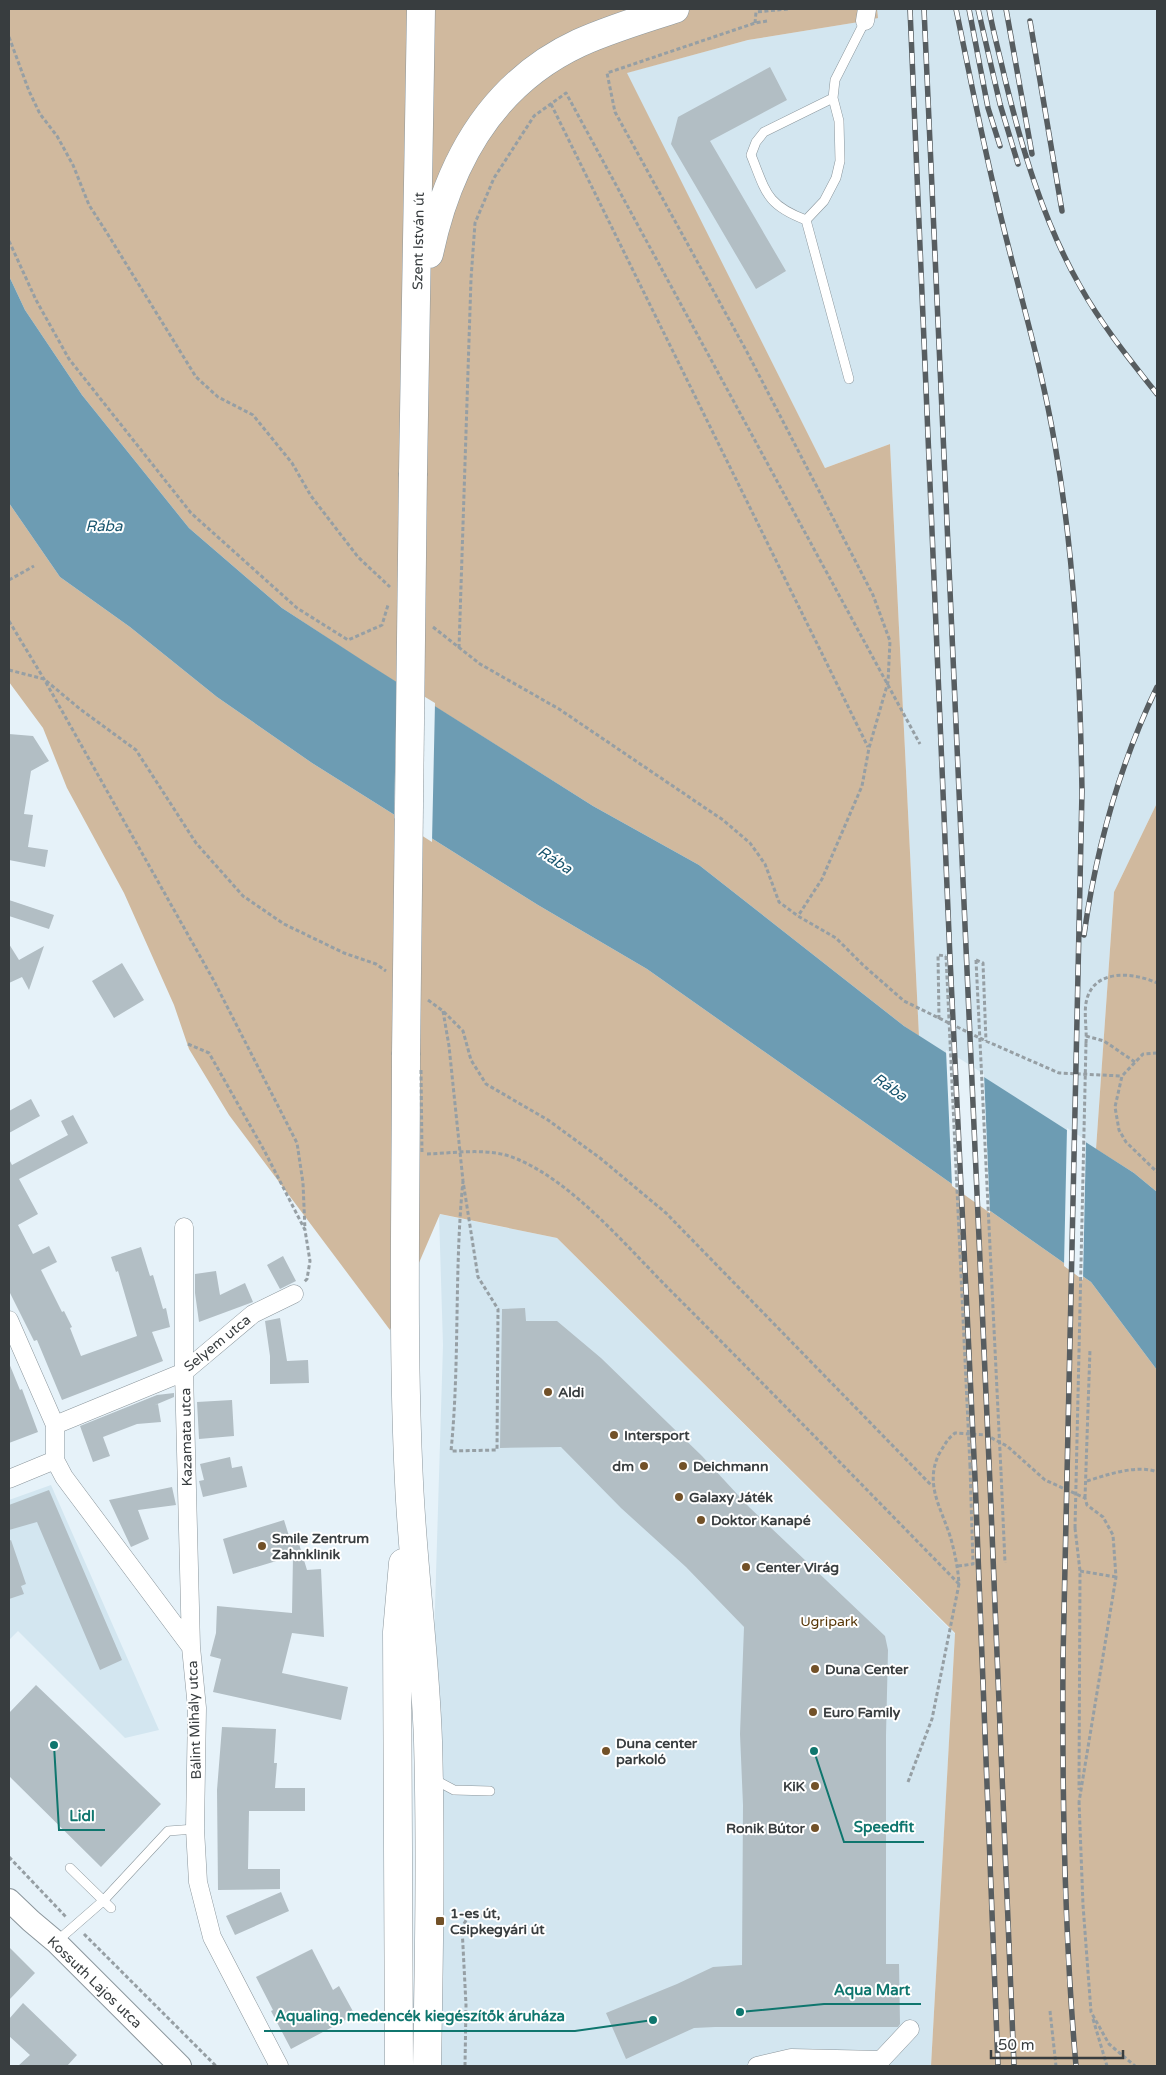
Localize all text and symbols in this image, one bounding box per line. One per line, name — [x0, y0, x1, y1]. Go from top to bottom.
street label: Szent István út — [409, 191, 428, 290]
water label: Rába — [85, 517, 123, 535]
water label: Rába — [535, 842, 576, 878]
water label: Rába — [870, 1069, 911, 1105]
street label: Selyem utca — [180, 1311, 254, 1375]
place label: Aldi — [558, 1384, 584, 1401]
marker: Aldi — [542, 1386, 554, 1398]
street label: Kazamata utca — [177, 1388, 196, 1486]
place label: Intersport — [624, 1427, 690, 1444]
marker: Intersport — [608, 1429, 620, 1441]
place label: dm — [612, 1458, 634, 1475]
place label: Deichmann — [693, 1458, 768, 1475]
marker: dm — [638, 1460, 650, 1472]
marker: Deichmann — [677, 1460, 689, 1472]
place label: Galaxy Játék — [689, 1489, 773, 1506]
marker: Galaxy Játék — [673, 1491, 685, 1503]
place label: Doktor Kanapé — [711, 1512, 811, 1529]
marker: Doktor Kanapé — [695, 1514, 707, 1526]
place label: Smile Zentrum Zahnklinik — [272, 1530, 369, 1563]
marker: Smile Zentrum Zahnklinik — [256, 1540, 268, 1552]
place label: Center Virág — [756, 1559, 839, 1576]
marker: Center Virág — [740, 1561, 752, 1573]
park label: Ugripark — [800, 1613, 858, 1630]
street label: Bálint Mihály utca — [184, 1660, 205, 1780]
place label: Duna Center — [825, 1661, 909, 1678]
marker: Duna Center — [809, 1663, 821, 1675]
place label: Euro Family — [823, 1704, 901, 1721]
marker: Euro Family — [807, 1706, 819, 1718]
place label: Duna center parkoló — [616, 1735, 698, 1768]
marker: Duna center parkoló — [600, 1745, 612, 1757]
place label: KiK — [783, 1778, 806, 1795]
marker: KiK — [809, 1780, 821, 1792]
callout: Lidl — [59, 1800, 105, 1830]
text: Lidl — [69, 1807, 95, 1825]
callout: Speedfit — [844, 1812, 924, 1842]
text: Speedfit — [854, 1818, 914, 1837]
place label: Ronik Bútor — [726, 1820, 806, 1837]
marker: Ronik Bútor — [809, 1822, 821, 1834]
place label: 1-es út, Csipkegyári út — [450, 1905, 545, 1938]
marker: 1-es út, Csipkegyári út — [434, 1915, 446, 1927]
street label: Kossuth Lajos utca — [44, 1933, 145, 2032]
callout: Aqua Mart — [824, 1974, 921, 2004]
text: Aqua Mart — [834, 1981, 910, 2000]
callout: Aqualing, medencék kiegészítők áruháza — [264, 2001, 575, 2031]
text: Aqualing, medencék kiegészítők áruháza — [275, 2007, 565, 2026]
scale bar — [991, 2028, 1124, 2060]
text: 50 m — [998, 2036, 1035, 2054]

